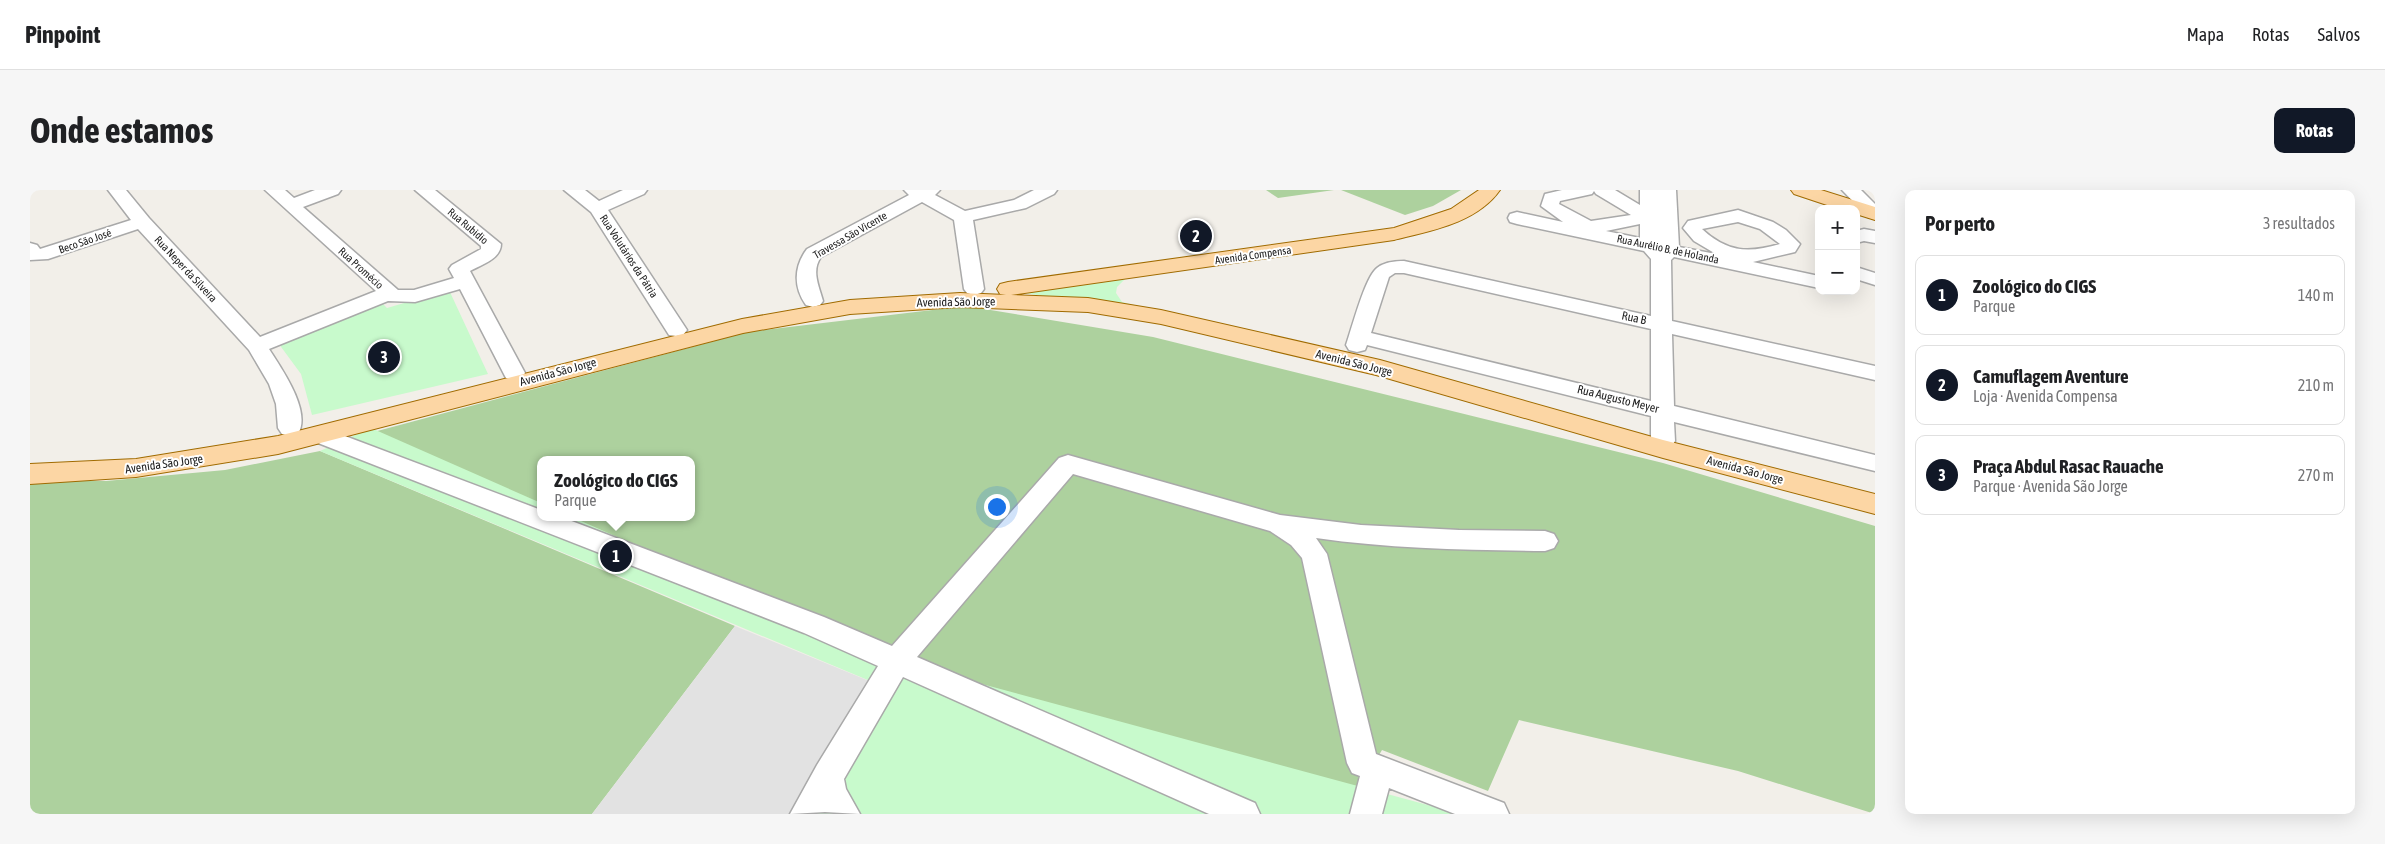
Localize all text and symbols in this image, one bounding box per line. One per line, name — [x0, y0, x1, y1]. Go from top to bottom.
text: Pinpoint — [25, 21, 100, 48]
text: Mapa — [2187, 24, 2224, 45]
text: Rotas — [2252, 24, 2289, 45]
text: Salvos — [2317, 24, 2360, 45]
button: Rotas — [2274, 108, 2355, 153]
text: Onde estamos — [30, 110, 213, 150]
map controls — [1815, 205, 1860, 295]
button: + — [1815, 205, 1860, 250]
street label: Rua Rubidio — [445, 206, 491, 246]
street label: Travessa São Vicente — [811, 209, 889, 261]
text: Por perto — [1925, 211, 1995, 235]
street label: Rua Volutários da Pátria — [598, 212, 660, 300]
text: 3 resultados — [2263, 214, 2335, 232]
pin: 2 — [1180, 217, 1212, 255]
street label: Beco São José — [57, 226, 113, 256]
street label: Rua Aurélio B. de Holanda — [1616, 232, 1720, 266]
street label: Rua Neper da Silveira — [152, 234, 220, 304]
street label: Avenida Compensa — [1214, 244, 1292, 266]
street label: Rua Promécio — [336, 245, 386, 291]
button: − — [1815, 250, 1860, 295]
text: Zoológico do CIGS — [1973, 275, 2096, 297]
text: 1 — [1938, 286, 1946, 304]
text: 140 m — [2298, 286, 2334, 304]
street label: Avenida São Jorge — [917, 294, 995, 310]
text: Parque — [1973, 297, 2015, 315]
street label: Rua B — [1620, 309, 1648, 327]
pin: 3 — [368, 338, 400, 376]
street label: Avenida São Jorge — [1314, 347, 1394, 379]
street label: Avenida São Jorge — [518, 355, 598, 389]
text: Camuflagem Aventure — [1973, 365, 2129, 387]
text: 2 — [1938, 376, 1946, 394]
text: 210 m — [2298, 376, 2334, 394]
street label: Rua Augusto Meyer — [1576, 382, 1661, 416]
text: Loja · Avenida Compensa — [1973, 387, 2118, 405]
street label: Avenida São Jorge — [124, 452, 204, 476]
street label: Avenida São Jorge — [1705, 453, 1785, 487]
text: Praça Abdul Rasac Rauache — [1973, 455, 2164, 477]
popup — [537, 456, 695, 521]
text: 3 — [1938, 466, 1946, 484]
text: 270 m — [2298, 466, 2334, 484]
text: Zoológico do CIGS — [554, 469, 678, 491]
text: Parque · Avenida São Jorge — [1973, 477, 2128, 495]
text: Parque — [554, 491, 597, 509]
your location — [984, 494, 1010, 520]
pin: 1 — [600, 537, 632, 575]

